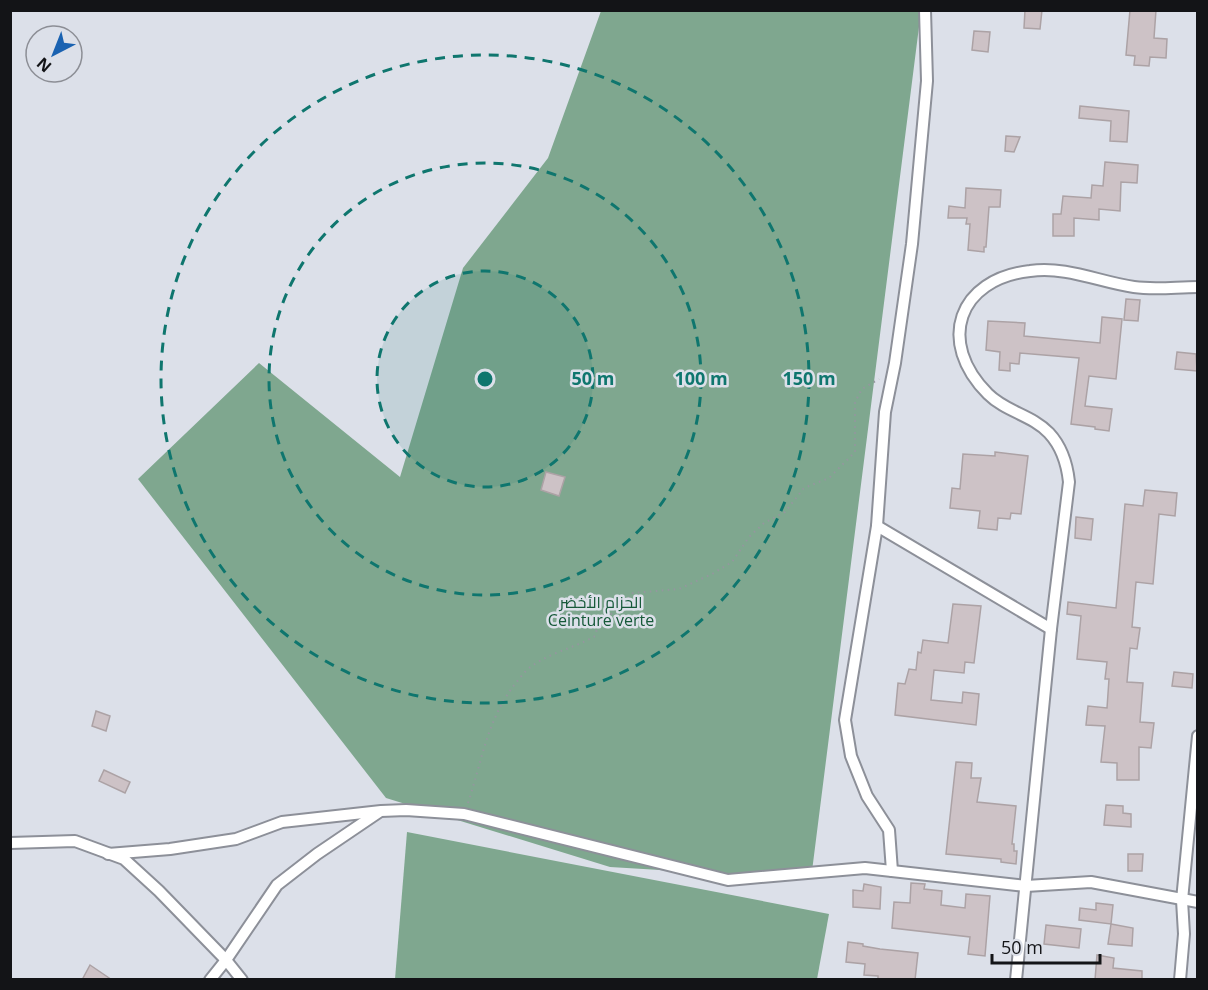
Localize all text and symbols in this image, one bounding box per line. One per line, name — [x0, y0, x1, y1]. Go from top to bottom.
north arrow — [24, 24, 84, 84]
text: N — [32, 53, 56, 78]
text: 50 m — [572, 366, 614, 390]
text: 100 m — [674, 366, 728, 390]
text: 150 m — [782, 366, 836, 390]
centre of rings — [475, 369, 495, 389]
park label: الحزام الأخضر Ceinture verte — [548, 591, 654, 631]
scale bar — [992, 927, 1100, 965]
text: 50 m — [1001, 935, 1043, 959]

